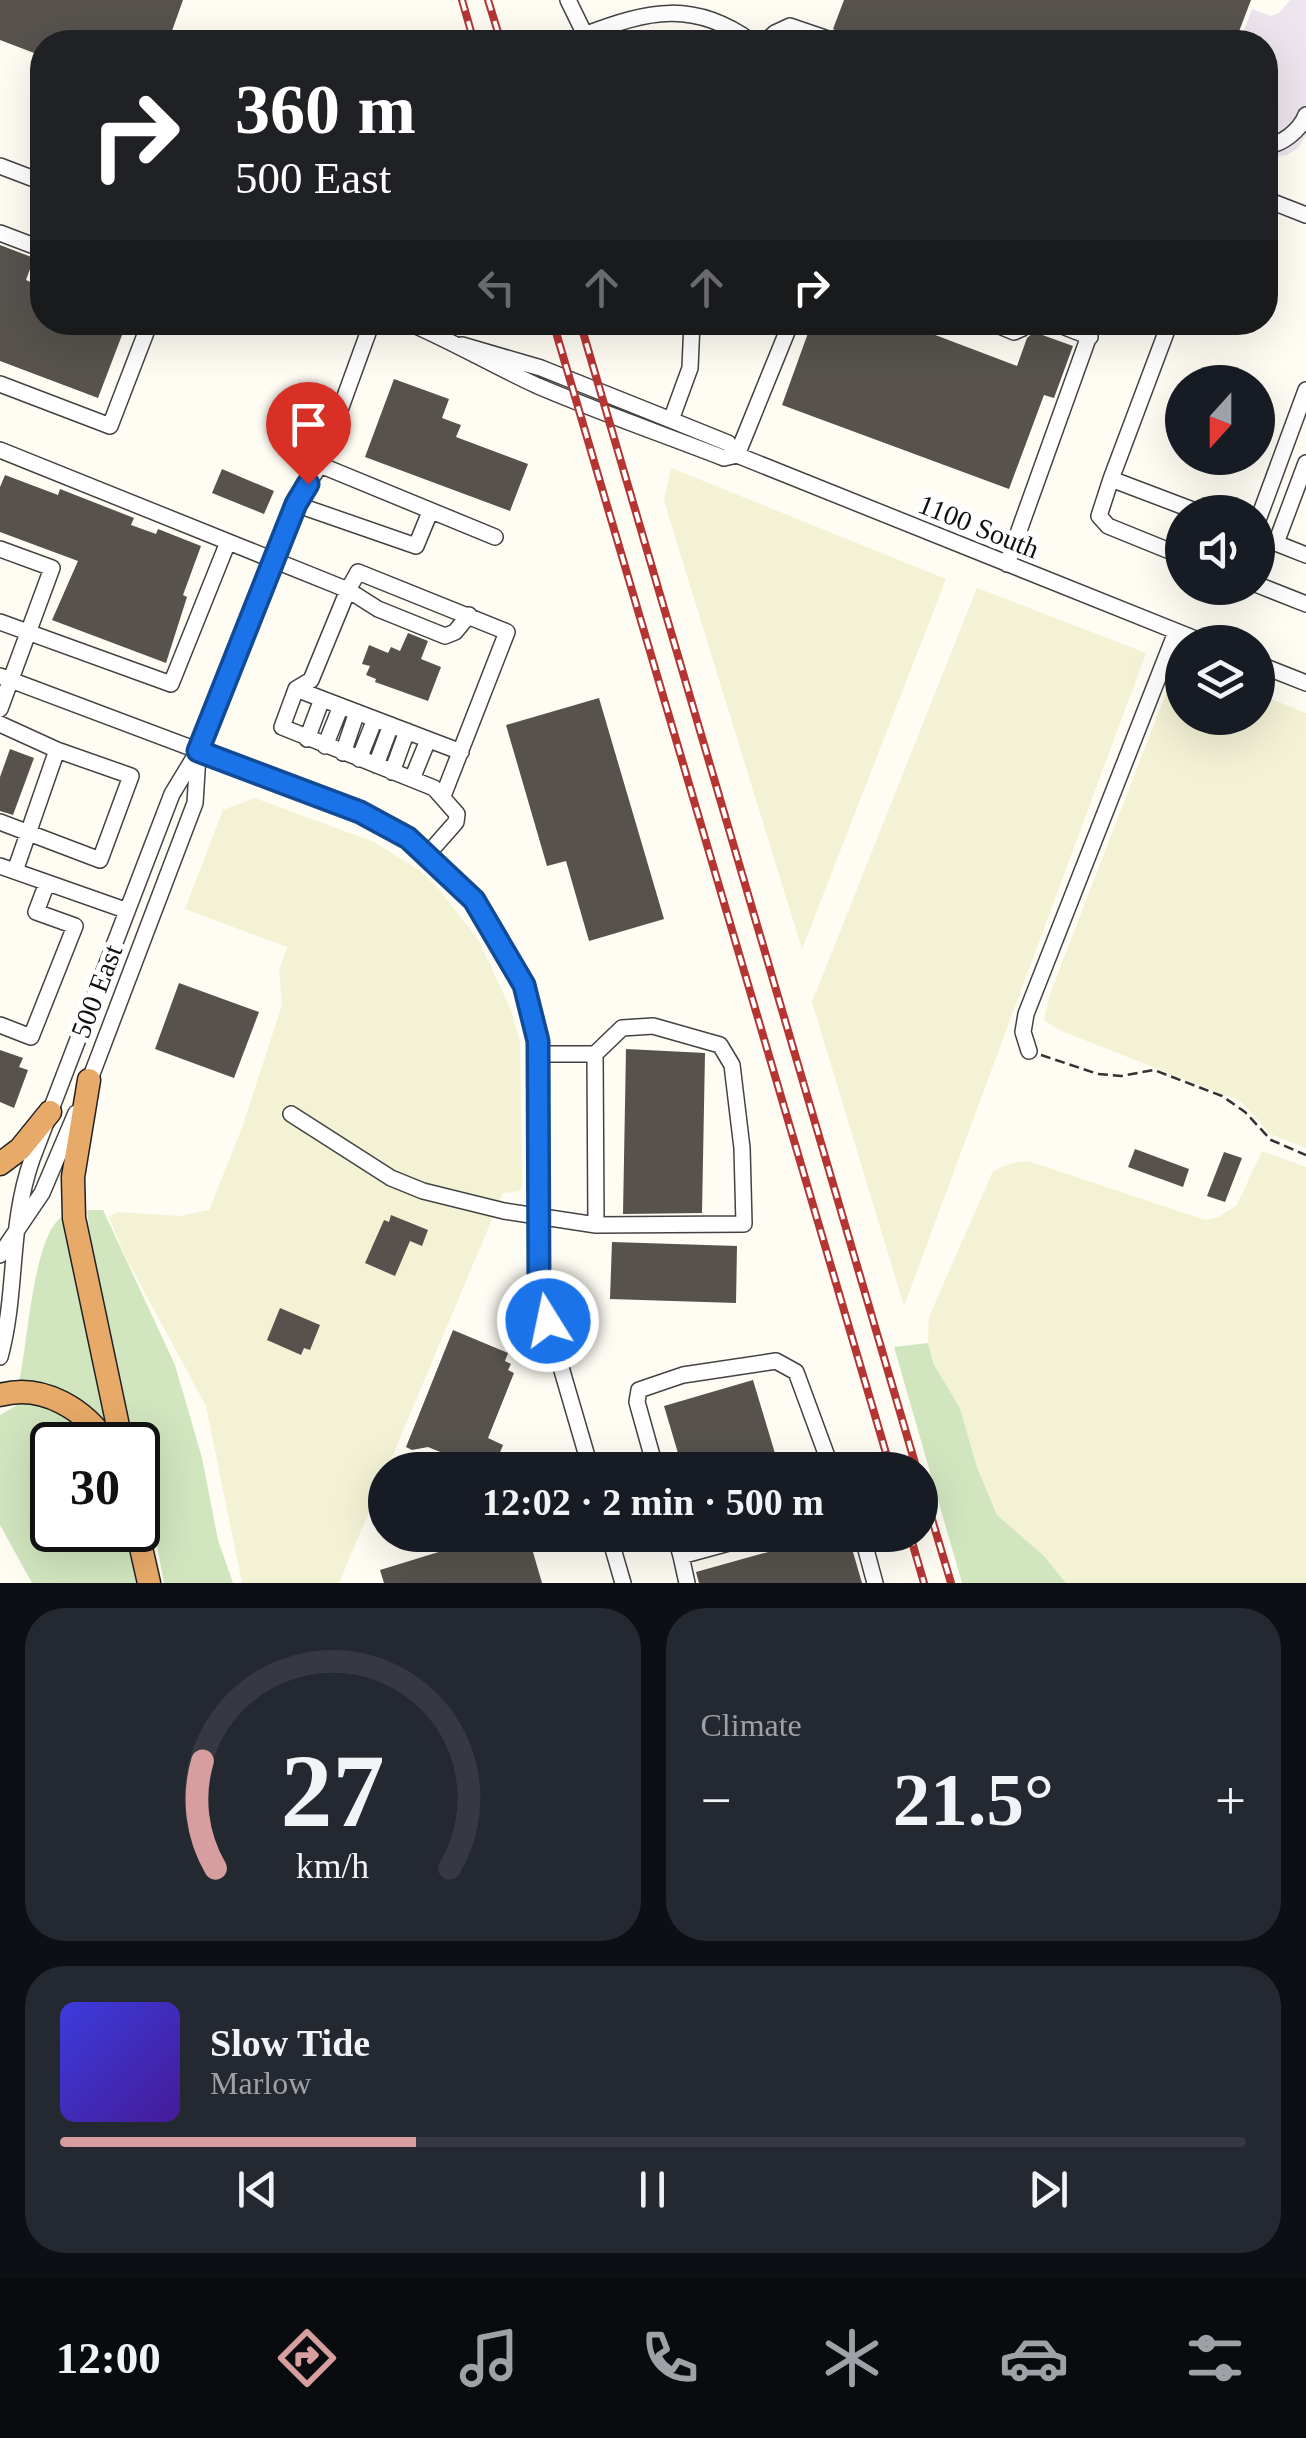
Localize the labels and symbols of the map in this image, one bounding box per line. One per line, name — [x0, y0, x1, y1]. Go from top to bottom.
north arrow — [1165, 365, 1275, 475]
pin — [266, 382, 351, 485]
street label: 1100 South — [914, 488, 1044, 565]
street label: 500 East — [65, 940, 128, 1042]
position arrow — [496, 1269, 600, 1373]
speed limit sign: 30 — [30, 1422, 160, 1552]

